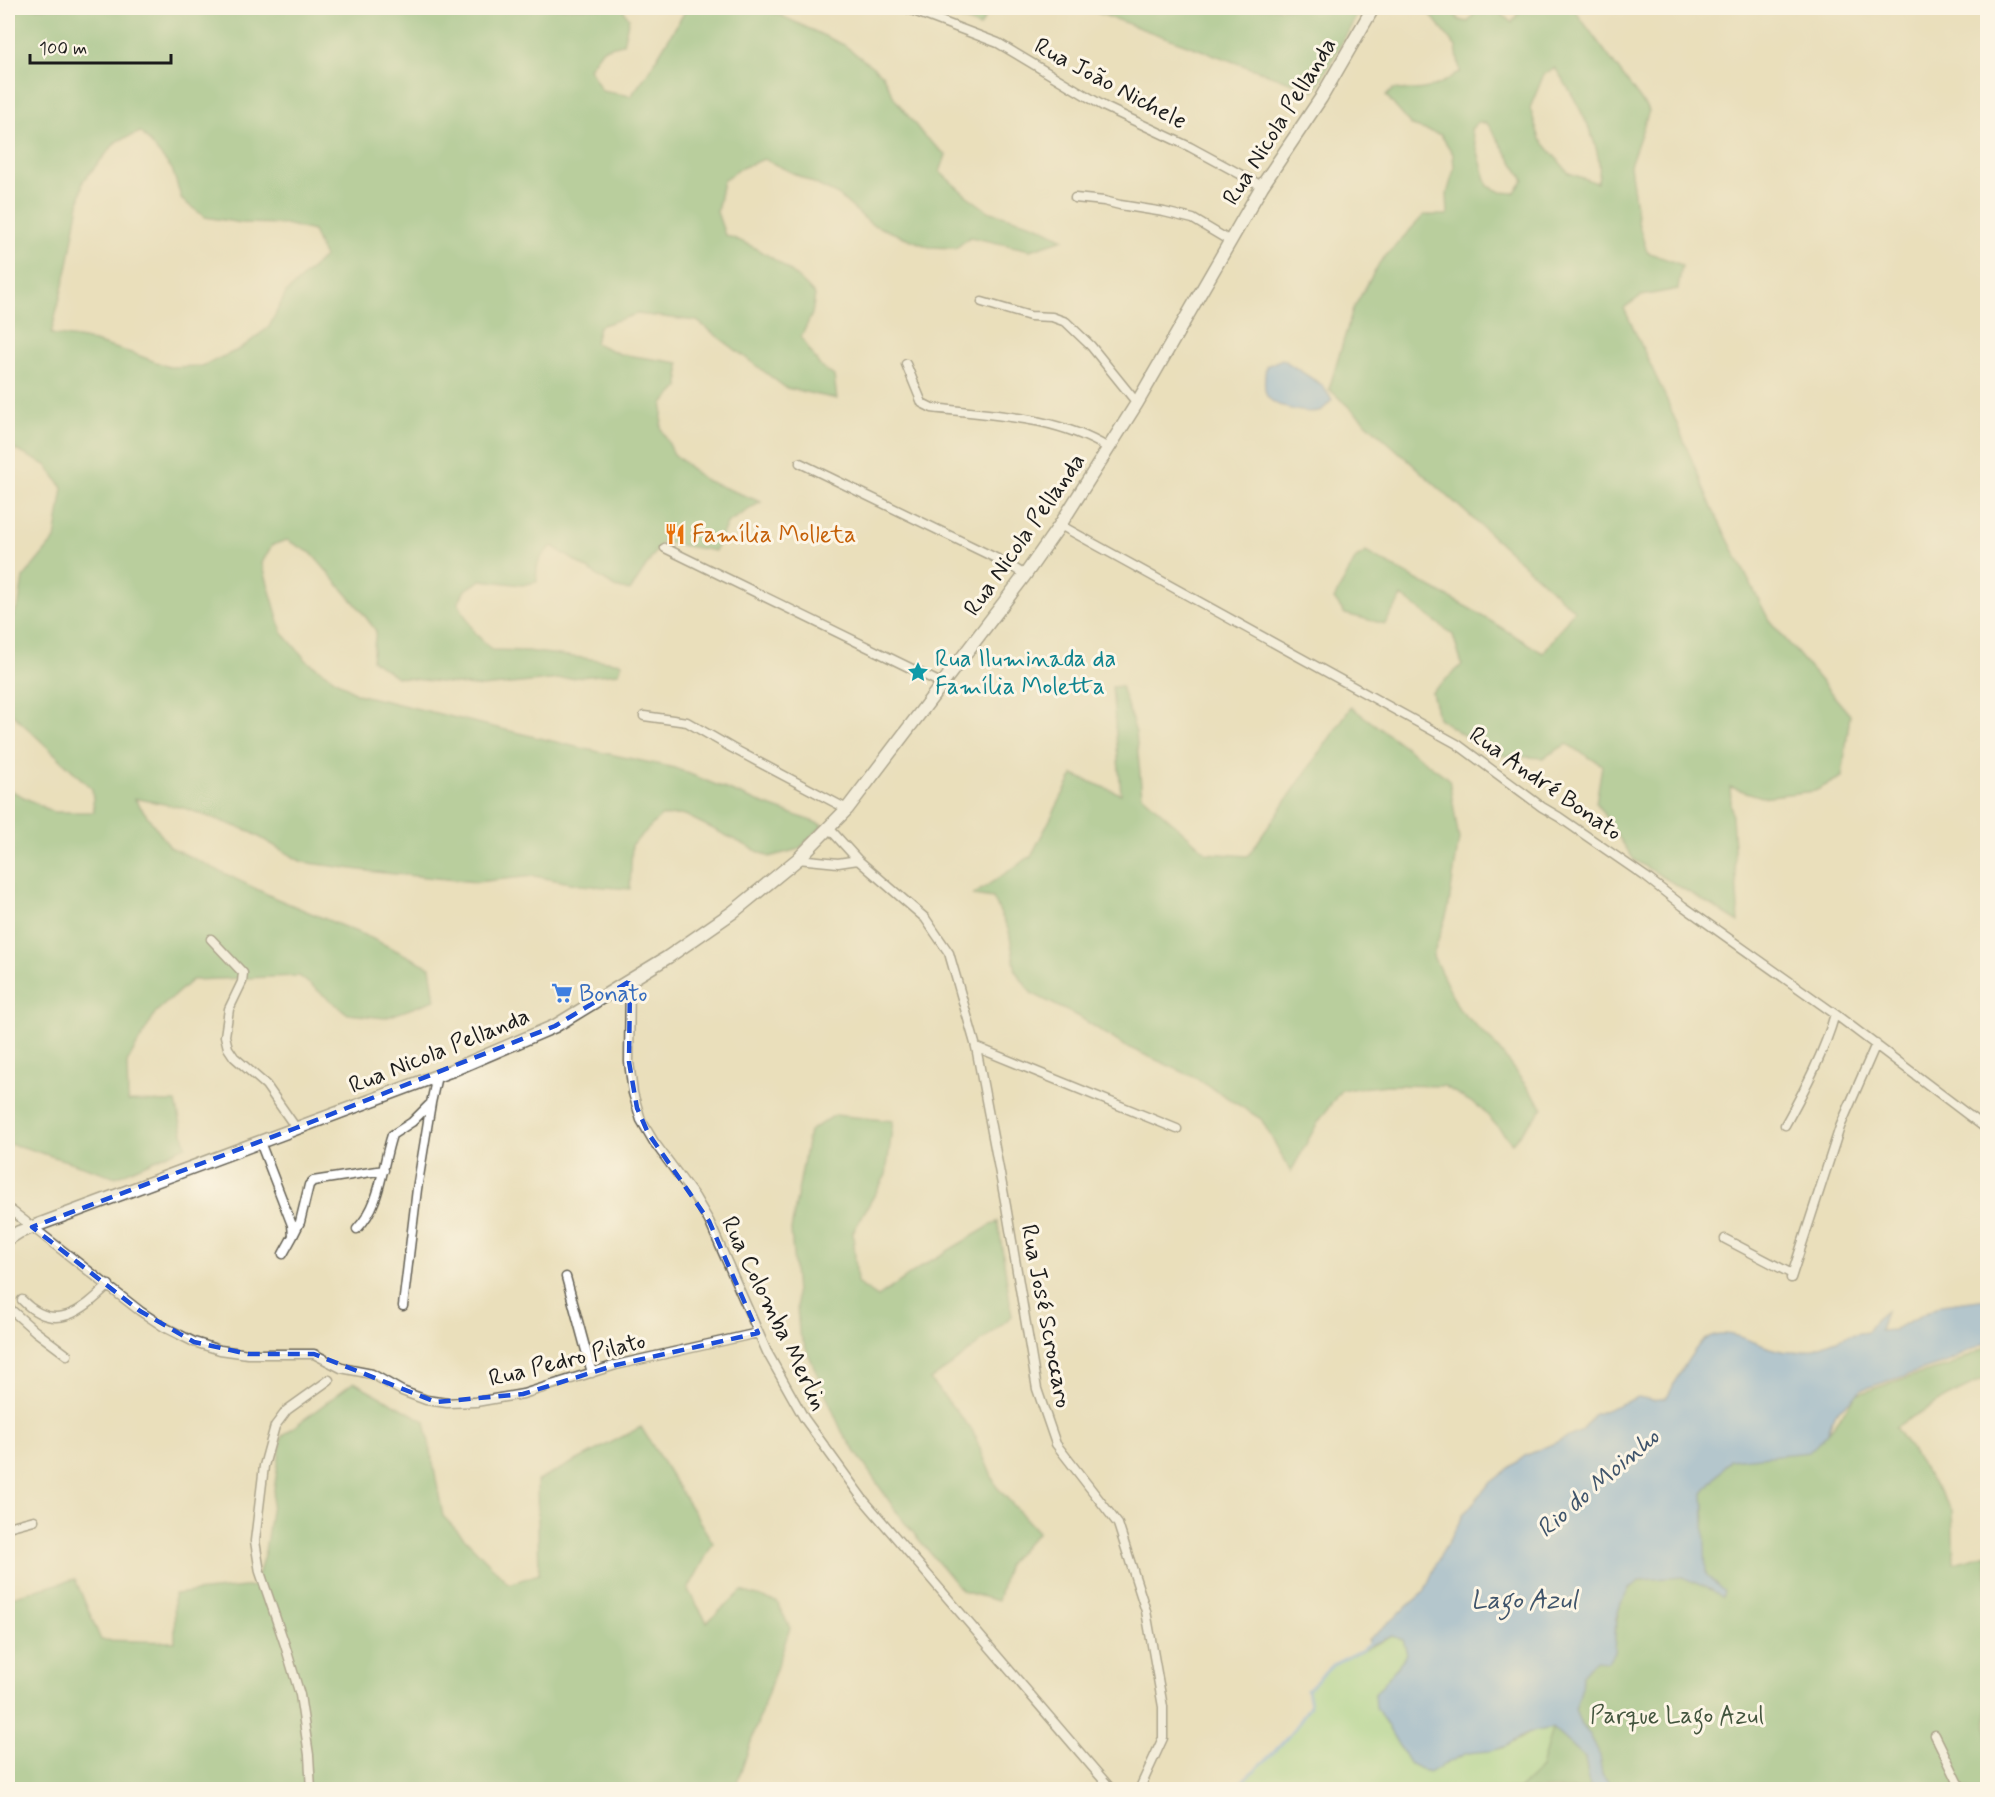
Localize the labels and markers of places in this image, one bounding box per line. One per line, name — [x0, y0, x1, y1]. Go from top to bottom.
place label: Família Molleta — [692, 520, 856, 551]
restaurant icon: Família Molleta — [663, 522, 687, 546]
place label: Rua Iluminada da Família Moletta — [935, 644, 1116, 703]
place icon: Rua Iluminada da Família Moletta — [906, 660, 930, 684]
place label: Bonato — [579, 979, 647, 1010]
supermarket icon: Bonato — [550, 981, 574, 1005]

